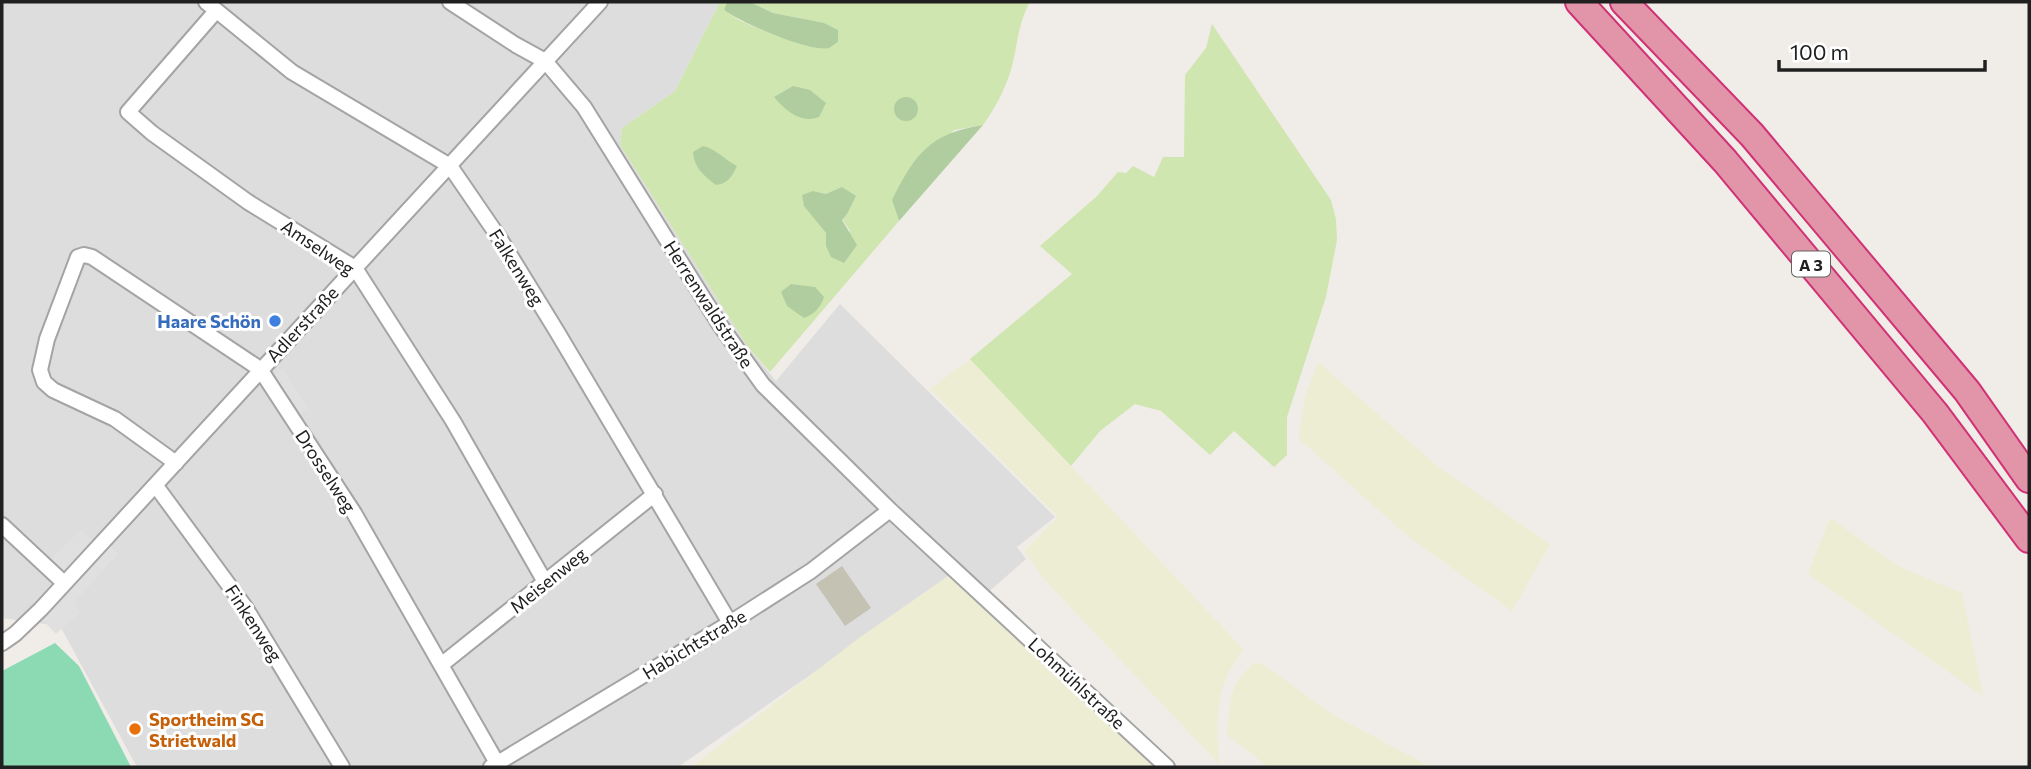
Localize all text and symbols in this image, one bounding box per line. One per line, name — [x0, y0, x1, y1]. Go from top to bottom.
scale bar — [1779, 28, 1986, 72]
text: 100 m — [1790, 39, 1849, 64]
street label: Amselweg — [277, 214, 359, 280]
street label: Falkenweg — [485, 225, 549, 310]
street label: Herrenwaldstraße — [660, 236, 758, 372]
road number: A 3 — [1792, 252, 1830, 276]
street label: Adlerstraße — [261, 282, 343, 366]
place label: Haare Schön — [157, 310, 261, 332]
marker: Haare Schön — [267, 313, 283, 329]
street label: Drosselweg — [291, 425, 361, 517]
street label: Meisenweg — [505, 542, 591, 618]
street label: Finkenweg — [221, 580, 287, 666]
street label: Habichtstraße — [638, 604, 750, 684]
street label: Lohmühlstraße — [1024, 633, 1130, 733]
place label: Sportheim SG Strietwald — [149, 708, 264, 751]
marker: Sportheim SG Strietwald — [127, 721, 143, 737]

